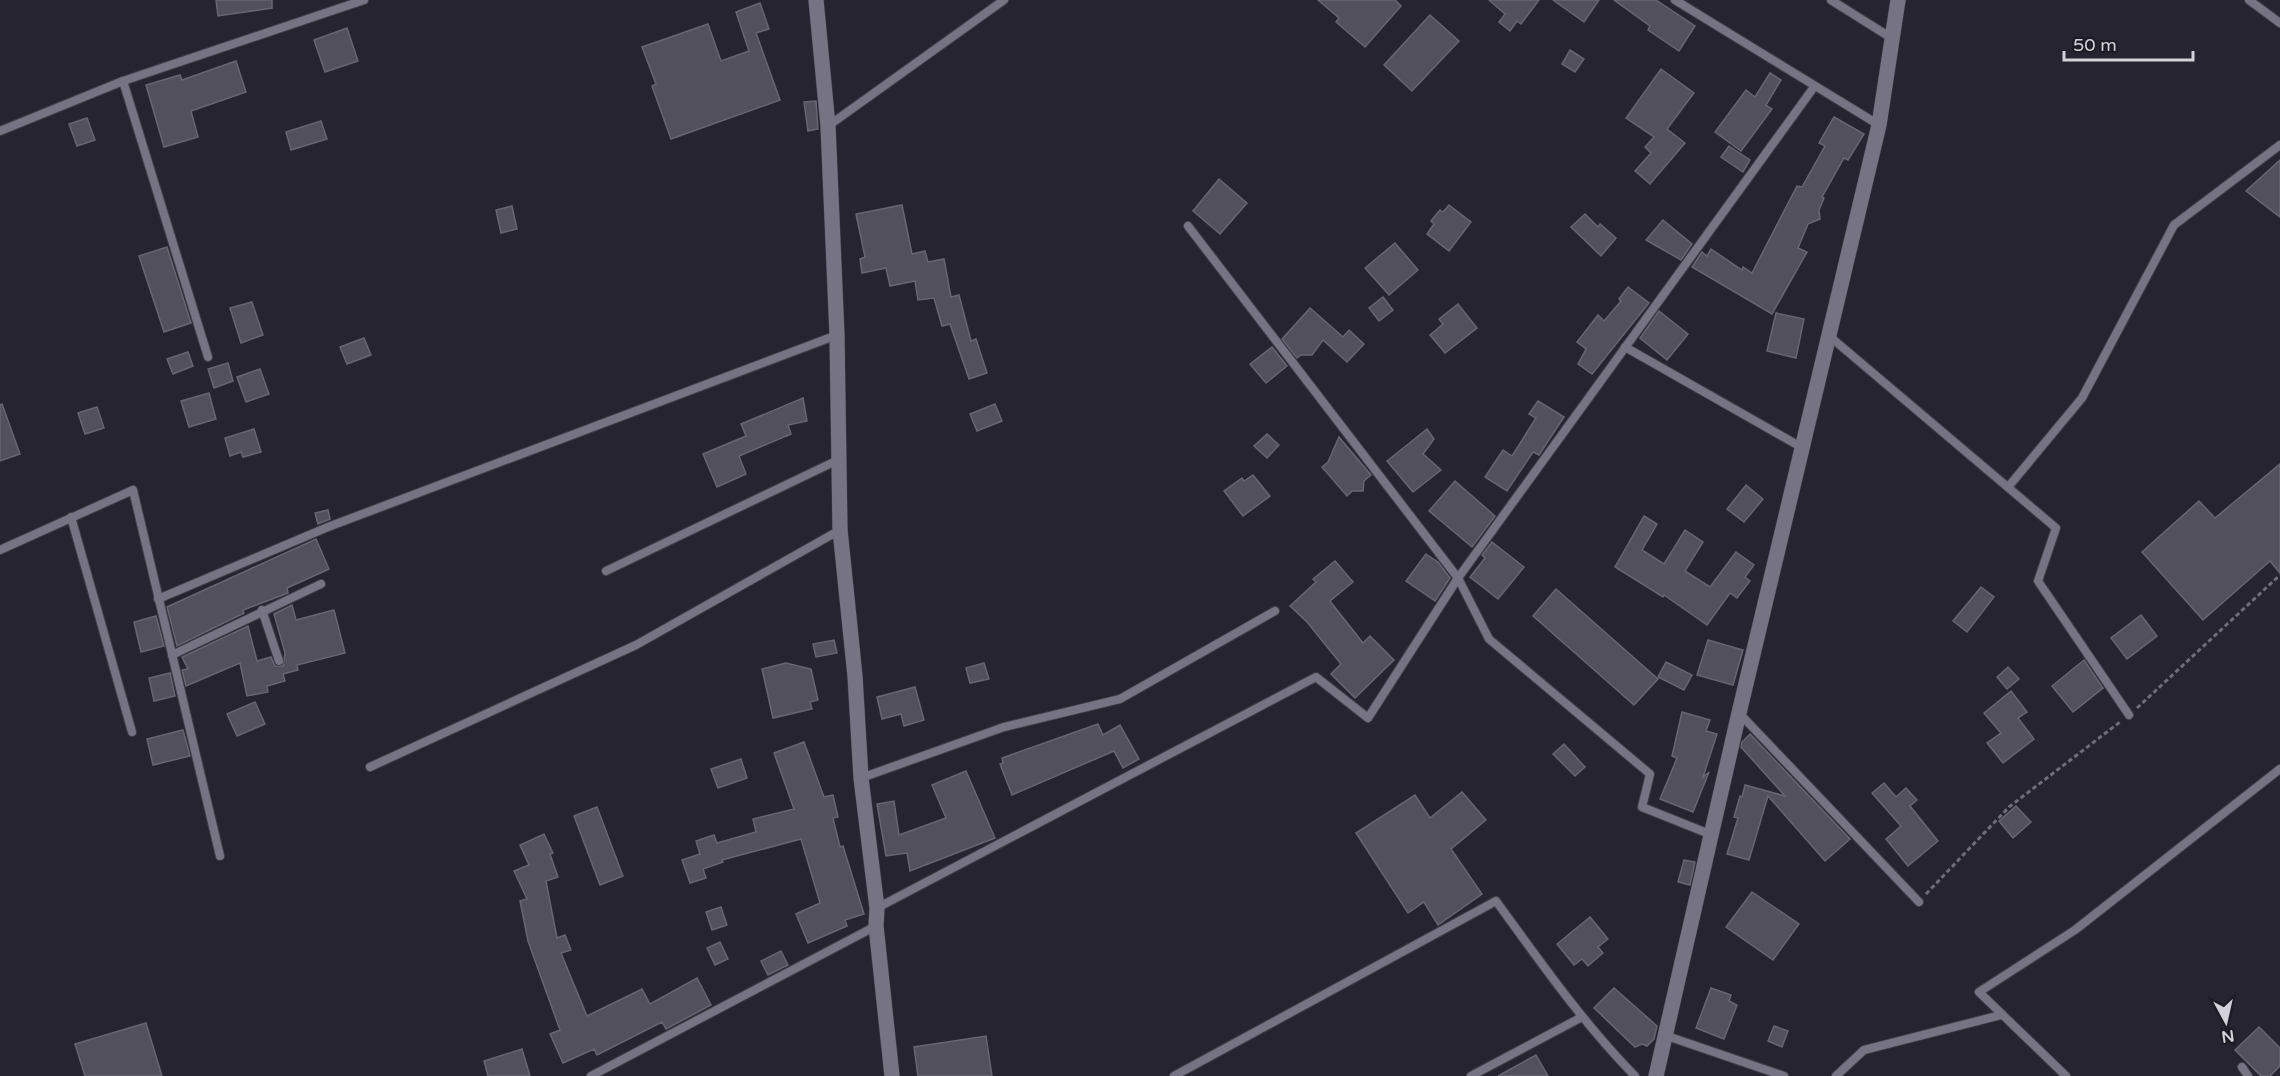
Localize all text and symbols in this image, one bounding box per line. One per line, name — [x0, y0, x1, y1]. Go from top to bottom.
scale bar — [2064, 24, 2193, 62]
text: 50 m — [2073, 34, 2117, 56]
north arrow — [2196, 992, 2256, 1052]
text: N — [2220, 1025, 2236, 1047]

